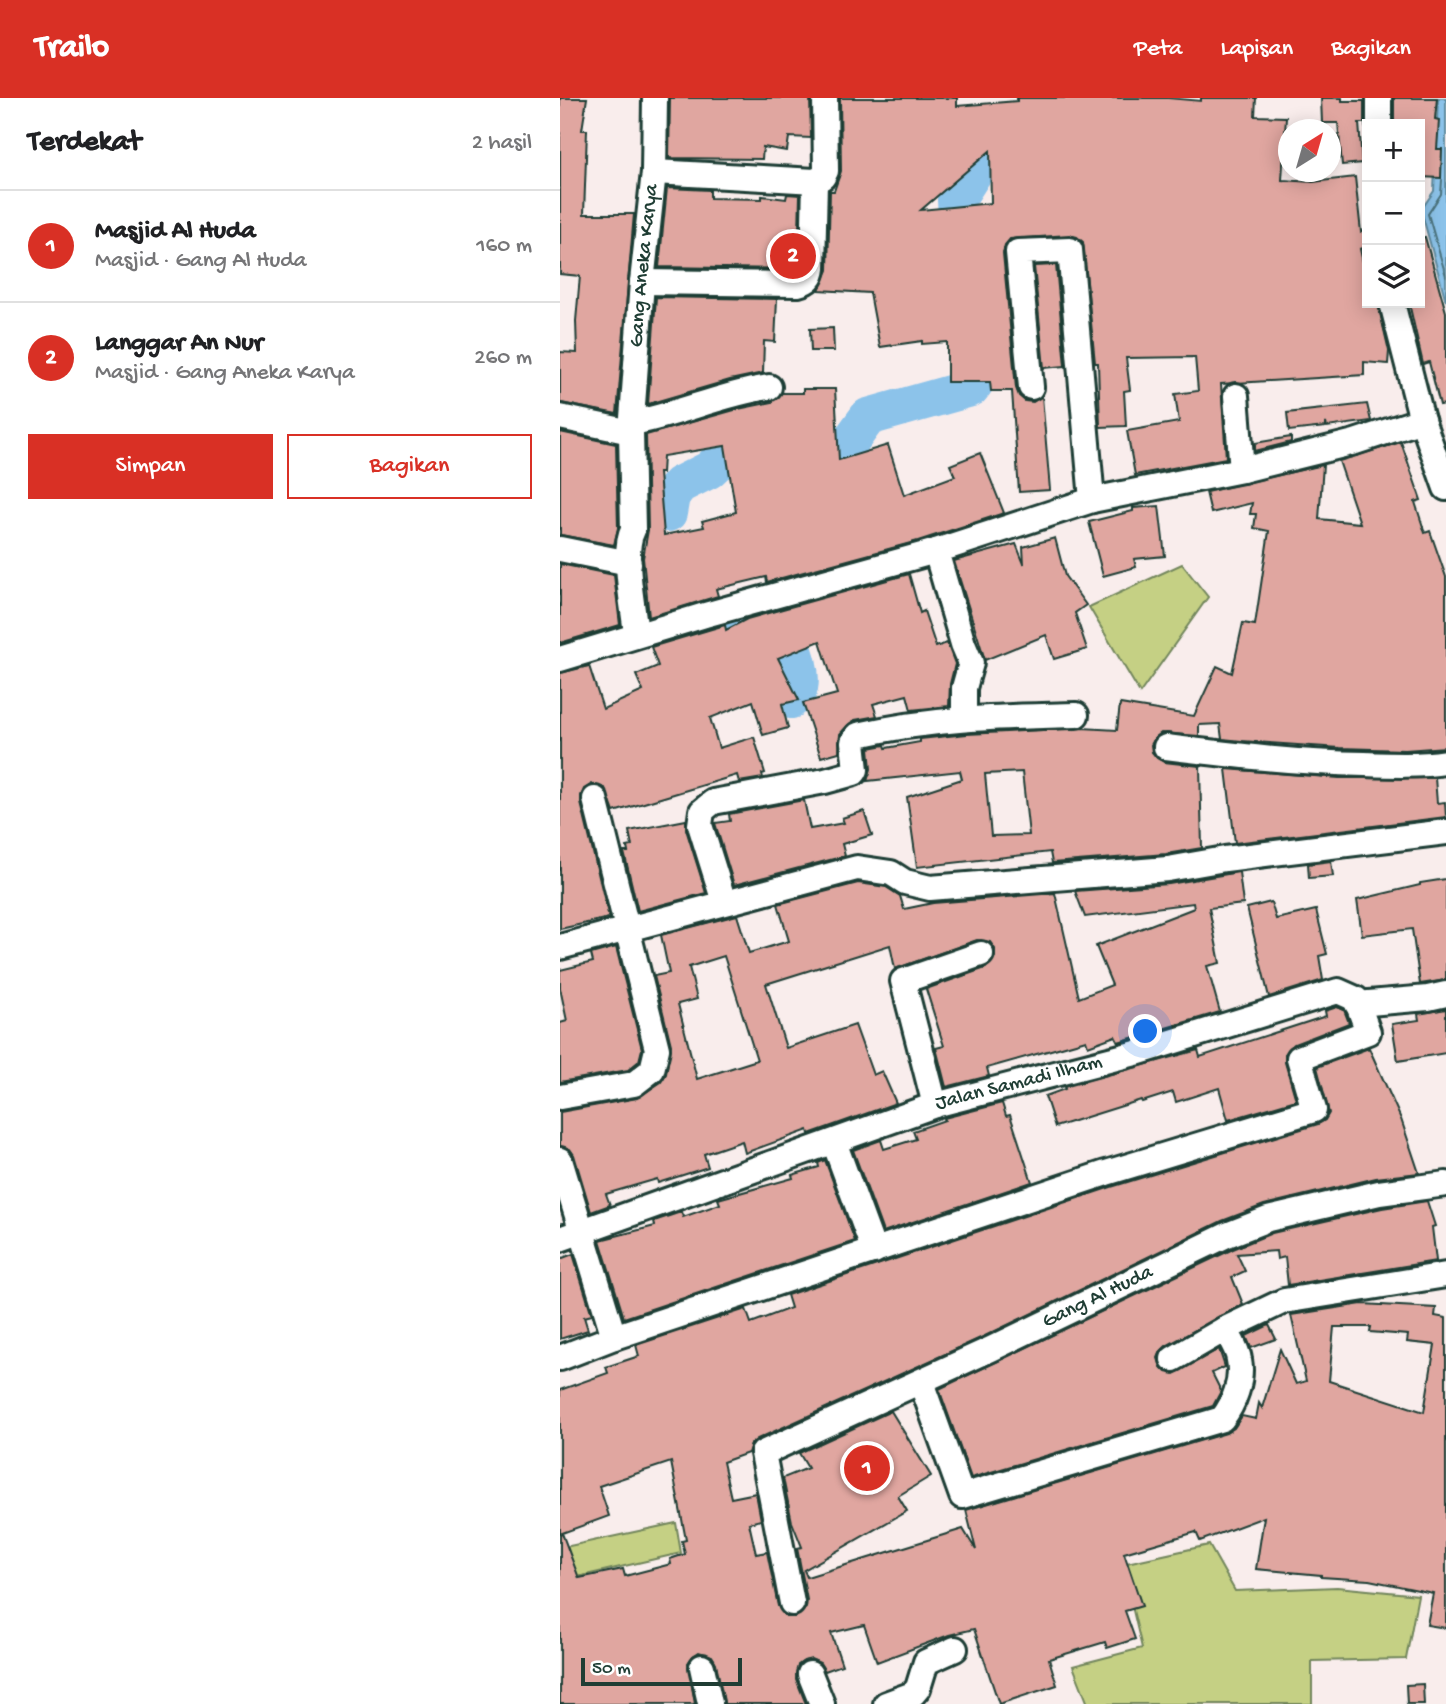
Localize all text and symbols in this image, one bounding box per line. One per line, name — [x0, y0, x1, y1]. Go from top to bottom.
text: Trailo — [35, 30, 109, 68]
text: Peta — [1134, 35, 1182, 64]
text: Lapisan — [1220, 35, 1293, 64]
text: Bagikan — [1331, 35, 1411, 64]
north arrow — [1278, 119, 1341, 182]
map controls — [1362, 119, 1425, 308]
button: + — [1362, 119, 1425, 182]
text: Terdekat — [28, 126, 141, 161]
text: 2 hasil — [472, 130, 532, 157]
street label: Gang Aneka Karya — [625, 182, 665, 348]
button: − — [1362, 182, 1425, 245]
text: Masjid Al Huda — [95, 217, 256, 248]
pin: 2 — [770, 230, 816, 282]
text: 1 — [46, 233, 56, 260]
text: 160 m — [476, 233, 532, 260]
button: layers — [1362, 245, 1425, 308]
text: Masjid · Gang Al Huda — [95, 248, 306, 275]
text: Langgar An Nur — [95, 329, 263, 360]
text: 2 — [45, 345, 57, 372]
text: 260 m — [474, 345, 532, 372]
text: Masjid · Gang Aneka Karya — [95, 360, 355, 387]
button: Simpan — [28, 434, 273, 499]
button: Bagikan — [287, 434, 532, 499]
your location — [1128, 1014, 1162, 1048]
street label: Jalan Samadi Ilham — [933, 1050, 1105, 1117]
street label: Gang Al Huda — [1038, 1260, 1158, 1335]
pin: 1 — [844, 1442, 890, 1494]
scale bar — [581, 1655, 742, 1687]
text: 50 m — [592, 1658, 631, 1681]

